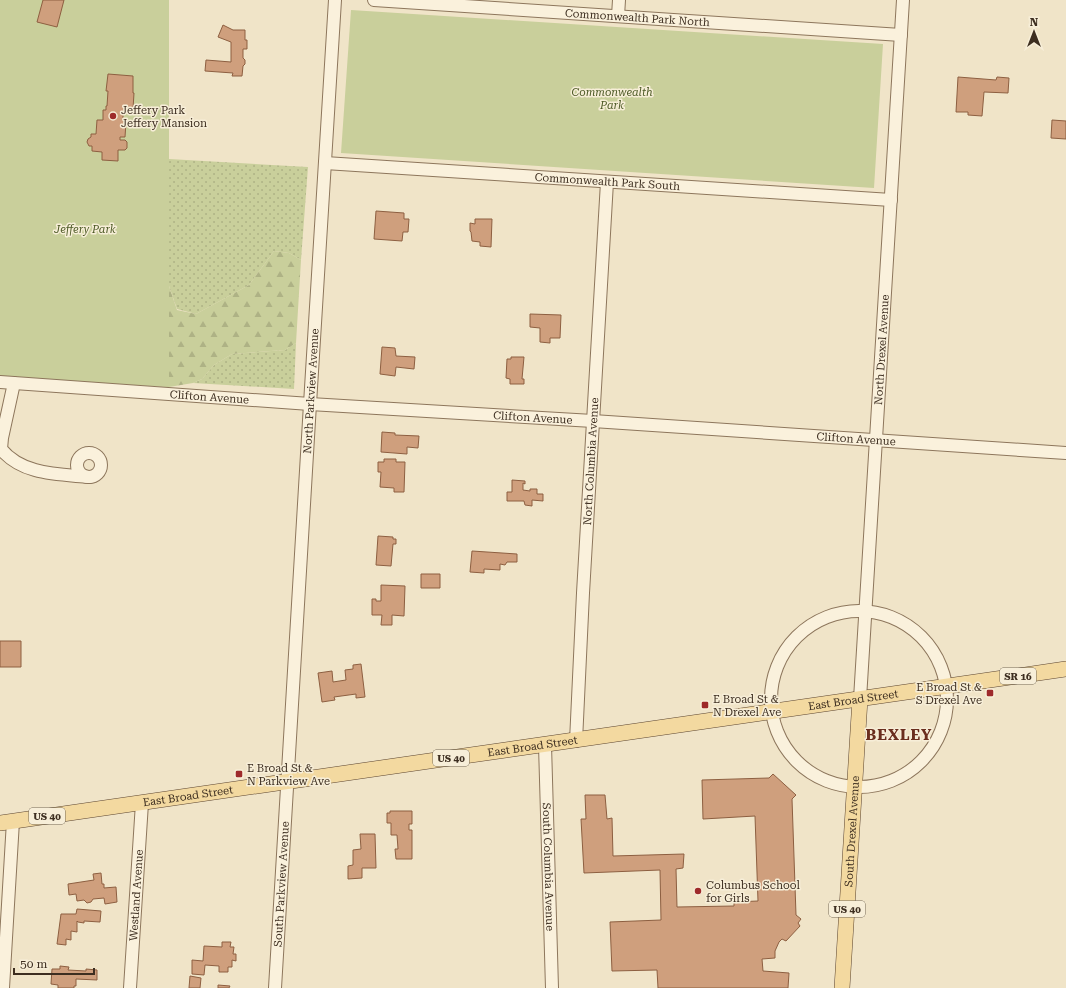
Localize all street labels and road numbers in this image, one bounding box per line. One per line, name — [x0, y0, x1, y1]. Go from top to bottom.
street label: Commonwealth Park North — [565, 6, 710, 29]
street label: Commonwealth Park South — [534, 170, 681, 193]
street label: North Drexel Avenue — [872, 294, 891, 405]
street label: North Parkview Avenue — [301, 328, 321, 454]
street label: Clifton Avenue — [169, 388, 250, 406]
street label: North Columbia Avenue — [580, 397, 601, 526]
street label: Clifton Avenue — [493, 409, 573, 426]
street label: Clifton Avenue — [816, 430, 896, 448]
road number: SR 16 — [1000, 668, 1036, 684]
street label: East Broad Street — [807, 687, 899, 713]
street label: East Broad Street — [487, 733, 578, 759]
road number: US 40 — [433, 750, 469, 766]
street label: South Drexel Avenue — [842, 775, 862, 887]
street label: East Broad Street — [142, 783, 234, 809]
street label: South Columbia Avenue — [540, 803, 557, 931]
road number: US 40 — [29, 808, 65, 824]
street label: South Parkview Avenue — [271, 821, 291, 947]
street label: Westland Avenue — [127, 849, 145, 941]
road number: US 40 — [829, 901, 865, 917]

